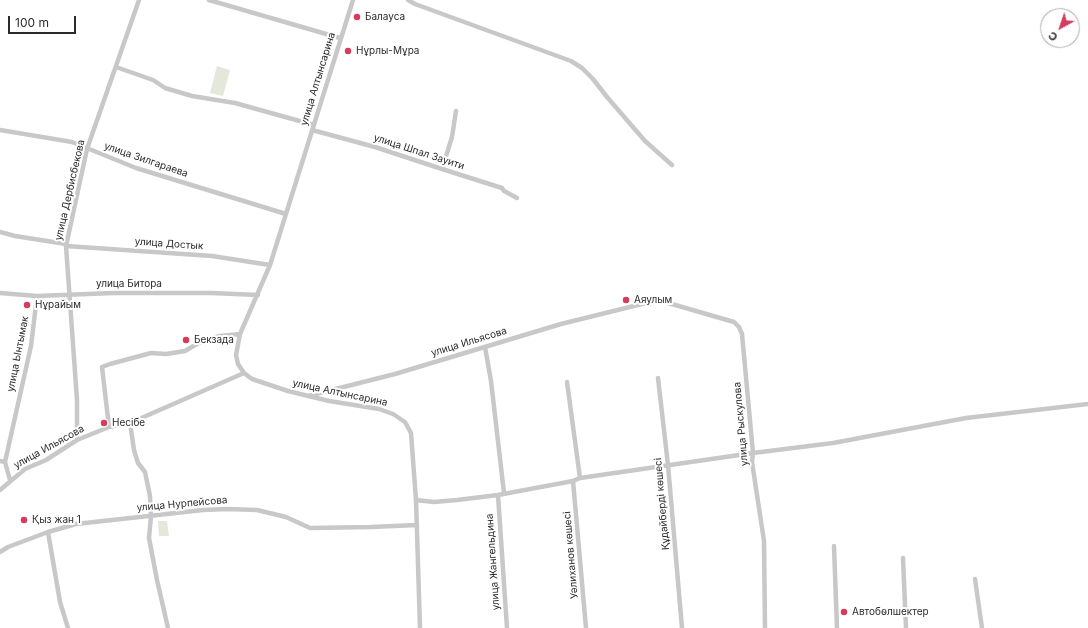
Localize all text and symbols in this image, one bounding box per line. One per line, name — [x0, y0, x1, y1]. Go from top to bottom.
scale bar — [10, 8, 78, 34]
north arrow — [1040, 8, 1080, 48]
place label: Балауса — [365, 11, 405, 23]
marker: Балауса — [352, 12, 362, 22]
text: 100 m — [15, 15, 49, 30]
text: С — [1045, 28, 1061, 44]
street label: улица Алтынсарина — [298, 31, 338, 127]
place label: Нұрлы-Мұра — [356, 45, 419, 57]
marker: Нұрлы-Мұра — [343, 46, 353, 56]
street label: улица Шпал Зауити — [372, 132, 466, 172]
street label: улица Дербисбекова — [53, 138, 87, 242]
street label: улица Зилгараева — [102, 140, 190, 180]
street label: улица Достык — [134, 236, 204, 252]
street label: улица Битора — [96, 278, 162, 290]
place label: Аяулым — [634, 294, 672, 306]
marker: Аяулым — [621, 295, 631, 305]
place label: Нұрайым — [35, 299, 81, 311]
marker: Нұрайым — [22, 300, 32, 310]
street label: улица Ынтымак — [5, 315, 31, 393]
street label: улица Ильясова — [430, 325, 508, 359]
place label: Бекзада — [194, 334, 234, 346]
marker: Бекзада — [181, 335, 191, 345]
street label: улица Алтынсарина — [291, 377, 389, 409]
street label: улица Рыскулова — [731, 381, 751, 467]
place label: Несібе — [112, 417, 145, 429]
marker: Несібе — [99, 418, 109, 428]
street label: улица Ильясова — [12, 423, 86, 471]
street label: Құдайберді көшесі — [652, 457, 672, 551]
street label: улица Нурпейсова — [136, 494, 228, 514]
street label: Уәлиханов көшесі — [561, 511, 581, 599]
street label: улица Жангельдина — [484, 513, 502, 611]
place label: Қыз жан 1 — [32, 514, 81, 526]
marker: Қыз жан 1 — [19, 515, 29, 525]
place label: Автобөлшектер — [852, 606, 929, 618]
marker: Автобөлшектер — [839, 607, 849, 617]

